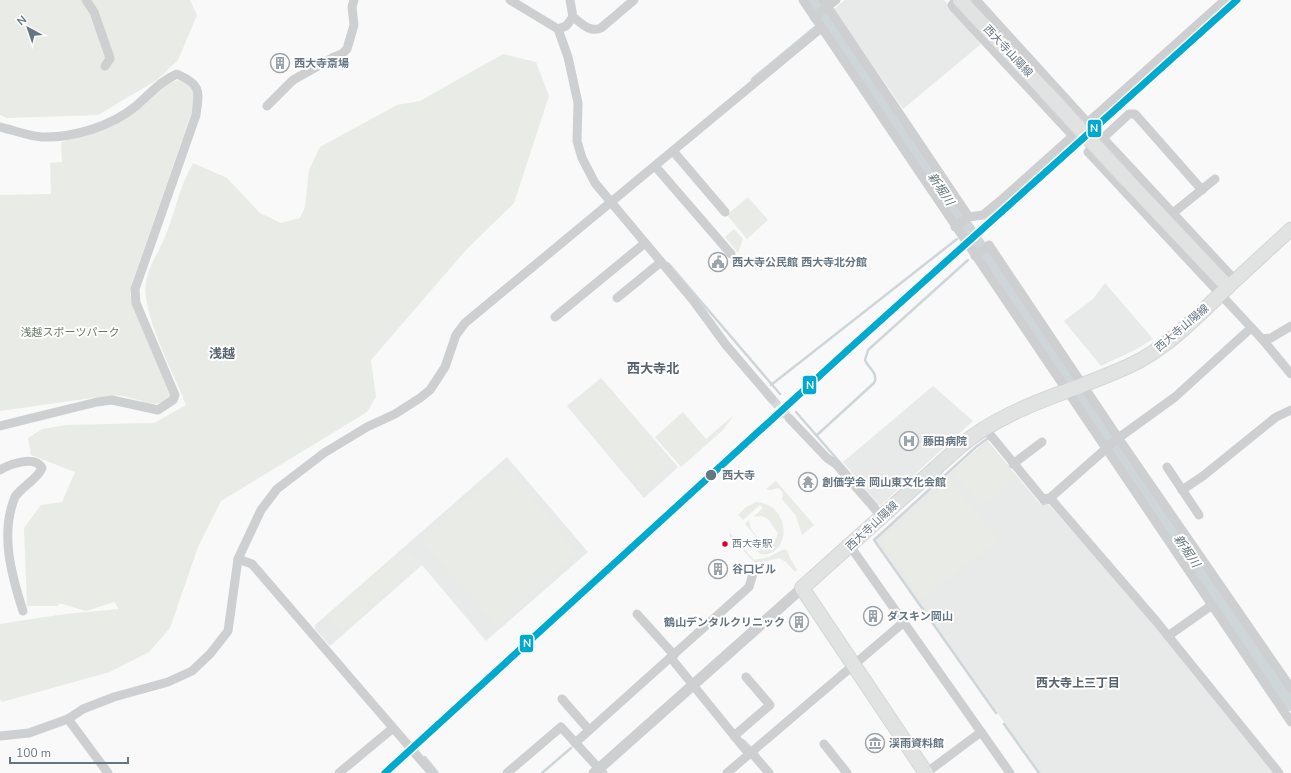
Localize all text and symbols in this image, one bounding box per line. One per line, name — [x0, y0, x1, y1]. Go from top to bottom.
north arrow — [8, 8, 48, 48]
text: N — [14, 12, 30, 29]
street label: 西大寺山陽線 — [980, 22, 1036, 80]
building icon: 西大寺斎場 — [269, 52, 291, 74]
place label: 西大寺斎場 — [294, 56, 349, 71]
line badge: N — [1087, 119, 1102, 138]
text: N — [1090, 121, 1098, 136]
water label: 新堀川 — [924, 170, 959, 210]
public building icon: 西大寺公民館 西大寺北分館 — [707, 251, 729, 273]
place label: 西大寺公民館 西大寺北分館 — [732, 255, 867, 270]
street label: 西大寺山陽線 — [1152, 301, 1212, 355]
park label: 浅越スポーツパーク — [21, 325, 119, 340]
district label: 浅越 — [209, 345, 235, 363]
district label: 西大寺北 — [627, 360, 679, 378]
line badge: N — [802, 375, 817, 395]
text: N — [806, 378, 814, 393]
hospital icon: 藤田病院 — [898, 430, 920, 452]
place label: 藤田病院 — [923, 434, 967, 449]
marker: 西大寺 — [704, 468, 718, 482]
place label: 西大寺 — [722, 468, 755, 483]
temple icon: 創価学会 岡山東文化会館 — [797, 471, 819, 493]
place label: 創価学会 岡山東文化会館 — [822, 475, 946, 490]
street label: 西大寺山陽線 — [843, 498, 901, 554]
water label: 新堀川 — [1170, 532, 1205, 572]
place label: 西大寺駅 — [732, 537, 773, 551]
marker: 西大寺駅 — [720, 539, 730, 549]
building icon: 谷口ビル — [707, 558, 729, 580]
place label: 谷口ビル — [732, 562, 776, 577]
building icon: ダスキン岡山 — [862, 605, 884, 627]
place label: ダスキン岡山 — [887, 609, 953, 624]
building icon: 鶴山デンタルクリニック — [788, 611, 810, 633]
place label: 鶴山デンタルクリニック — [663, 615, 785, 630]
line badge: N — [519, 634, 534, 653]
text: N — [523, 636, 531, 651]
district label: 西大寺上三丁目 — [1036, 675, 1120, 691]
museum icon: 渓雨資料館 — [864, 732, 886, 754]
place label: 渓雨資料館 — [889, 736, 944, 751]
scale bar — [10, 739, 128, 765]
text: 100 m — [16, 745, 51, 761]

